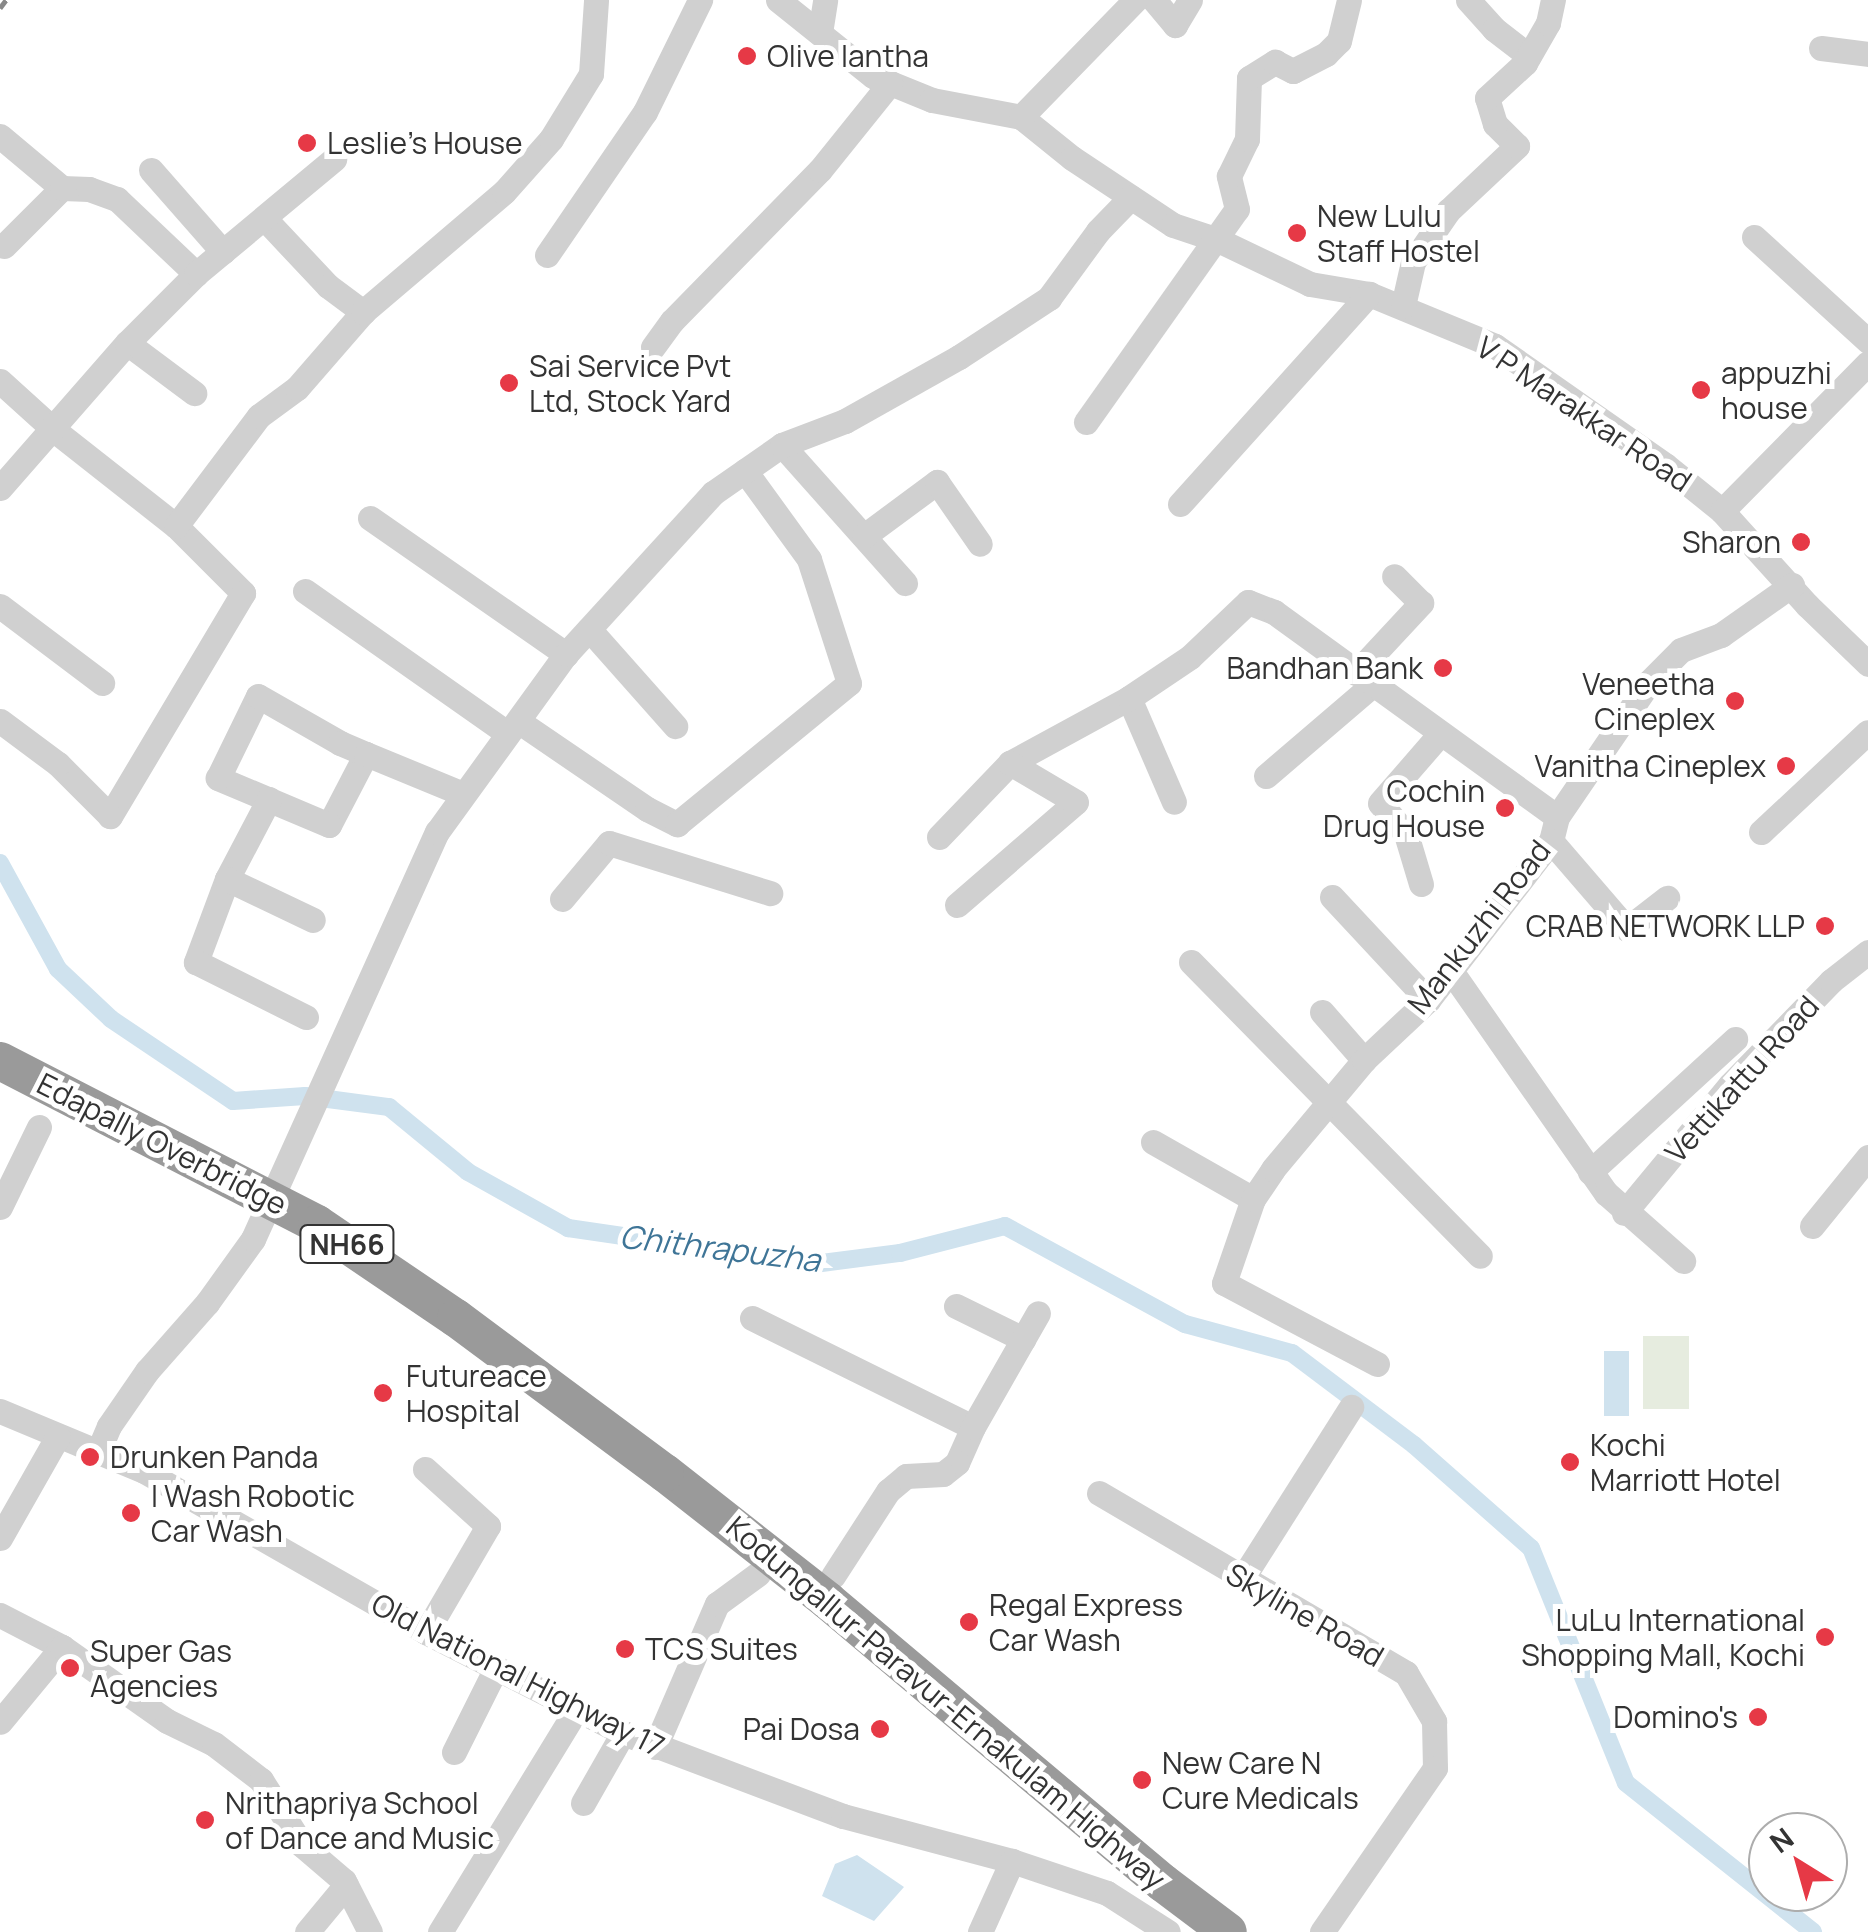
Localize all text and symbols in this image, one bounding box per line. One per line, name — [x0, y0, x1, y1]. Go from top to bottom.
place label: Olive Iantha — [767, 38, 929, 74]
marker: Olive Iantha — [736, 45, 758, 67]
place label: Leslie's House — [327, 125, 522, 161]
marker: Leslie's House — [296, 132, 318, 154]
place label: New Lulu Staff Hostel — [1317, 198, 1480, 268]
marker: New Lulu Staff Hostel — [1286, 222, 1308, 244]
street label: V P Marakkar Road — [1470, 329, 1698, 499]
place label: Sai Service Pvt Ltd, Stock Yard — [529, 348, 731, 418]
place label: appuzhi house — [1721, 355, 1832, 426]
marker: Sai Service Pvt Ltd, Stock Yard — [498, 372, 520, 394]
marker: appuzhi house — [1690, 379, 1712, 401]
place label: Sharon — [1682, 524, 1781, 560]
marker: Sharon — [1790, 531, 1812, 553]
place label: Bandhan Bank — [1226, 650, 1423, 686]
marker: Bandhan Bank — [1432, 657, 1454, 679]
place label: Veneetha Cineplex — [1582, 666, 1715, 736]
marker: Veneetha Cineplex — [1724, 690, 1746, 712]
place label: Vanitha Cineplex — [1534, 748, 1766, 784]
marker: Vanitha Cineplex — [1775, 755, 1797, 777]
place label: Cochin Drug House — [1323, 773, 1485, 844]
marker: Cochin Drug House — [1494, 797, 1516, 819]
street label: Mankuzhi Road — [1400, 833, 1558, 1021]
place label: CRAB NETWORK LLP — [1525, 908, 1805, 944]
marker: CRAB NETWORK LLP — [1814, 915, 1836, 937]
street label: Vettikattu Road — [1658, 988, 1826, 1170]
street label: Edapally Overbridge — [31, 1066, 293, 1222]
water label: Chithrapuzha — [618, 1217, 822, 1279]
road number: NH66 — [297, 1221, 397, 1267]
place label: Futureace Hospital — [406, 1358, 547, 1428]
marker: Futureace Hospital — [370, 1380, 396, 1406]
place label: Kochi Marriott Hotel — [1590, 1427, 1781, 1498]
place label: Drunken Panda — [110, 1439, 318, 1475]
marker: Drunken Panda — [79, 1446, 101, 1468]
marker: Kochi Marriott Hotel — [1559, 1451, 1581, 1473]
place label: I Wash Robotic Car Wash — [151, 1478, 355, 1548]
marker: I Wash Robotic Car Wash — [120, 1502, 142, 1524]
street label: Kodungallur-Paravur-Ernakulam Highway — [719, 1509, 1173, 1897]
street label: Skyline Road — [1220, 1556, 1390, 1674]
street label: Old National Highway 17 — [366, 1586, 670, 1764]
place label: Regal Express Car Wash — [989, 1587, 1183, 1658]
place label: LuLu International Shopping Mall, Kochi — [1521, 1602, 1805, 1672]
marker: Regal Express Car Wash — [958, 1611, 980, 1633]
marker: LuLu International Shopping Mall, Kochi — [1814, 1626, 1836, 1648]
place label: TCS Suites — [645, 1631, 798, 1667]
place label: Super Gas Agencies — [90, 1633, 232, 1704]
marker: TCS Suites — [614, 1638, 636, 1660]
marker: Super Gas Agencies — [59, 1657, 81, 1679]
place label: Domino's — [1613, 1699, 1738, 1735]
marker: Domino's — [1747, 1706, 1769, 1728]
place label: Pai Dosa — [743, 1711, 860, 1747]
marker: Pai Dosa — [869, 1718, 891, 1740]
place label: New Care N Cure Medicals — [1162, 1745, 1359, 1816]
marker: New Care N Cure Medicals — [1131, 1769, 1153, 1791]
place label: Nrithapriya School of Dance and Music — [225, 1785, 494, 1856]
marker: Nrithapriya School of Dance and Music — [194, 1809, 216, 1831]
north arrow — [1748, 1812, 1848, 1912]
text: N — [1762, 1818, 1801, 1861]

